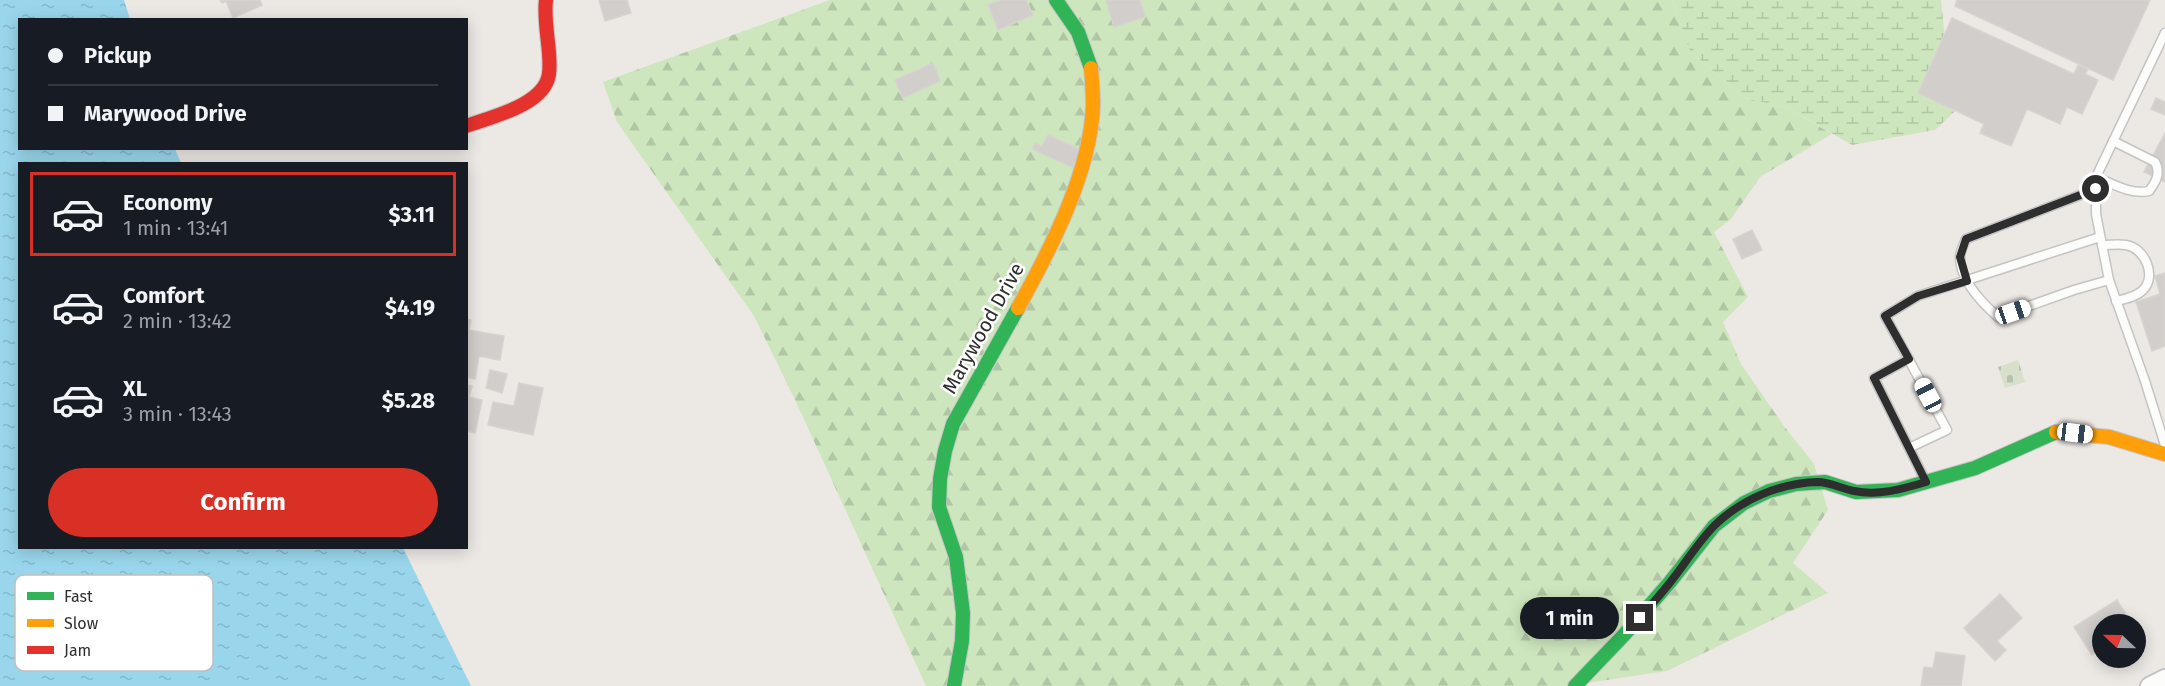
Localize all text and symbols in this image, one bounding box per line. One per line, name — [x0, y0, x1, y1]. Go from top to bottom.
text: Pickup — [84, 42, 152, 69]
text: Marywood Drive — [84, 100, 247, 127]
route start — [2082, 175, 2109, 202]
icon: car — [51, 187, 105, 241]
text: Economy — [123, 189, 212, 216]
text: $3.11 — [388, 201, 435, 228]
text: 1 min · 13:41 — [123, 216, 228, 240]
street label: Marywood Drive — [937, 258, 1029, 398]
icon: car — [51, 280, 105, 334]
text: Comfort — [123, 282, 204, 309]
text: $4.19 — [385, 294, 435, 321]
car — [1993, 298, 2033, 326]
text: 2 min · 13:42 — [123, 309, 232, 333]
icon: car — [51, 373, 105, 427]
text: XL — [123, 375, 147, 402]
car — [1912, 375, 1944, 415]
text: $5.28 — [382, 387, 435, 414]
text: 3 min · 13:43 — [123, 402, 232, 426]
car — [2056, 422, 2094, 444]
button: Confirm — [48, 468, 438, 537]
legend — [15, 575, 213, 671]
text: Fast — [64, 587, 93, 606]
callout: 1 min — [1520, 597, 1619, 639]
route end — [1626, 604, 1653, 631]
text: 1 min — [1545, 606, 1594, 630]
text: Slow — [64, 614, 99, 633]
north arrow — [2092, 614, 2146, 668]
map controls — [2092, 614, 2146, 668]
text: Jam — [64, 641, 91, 660]

